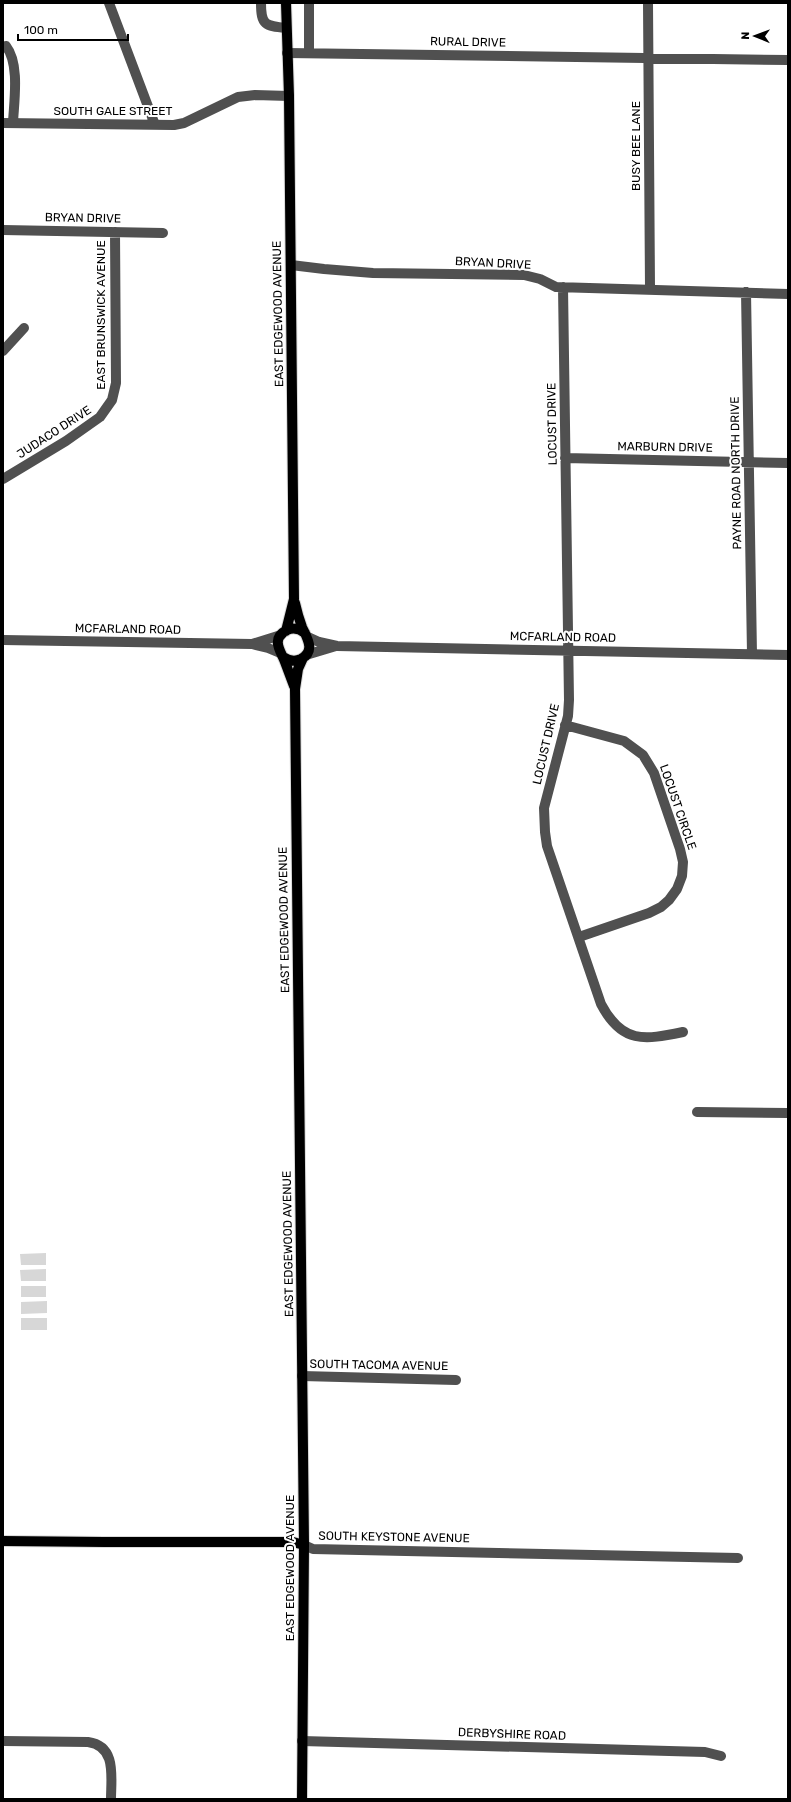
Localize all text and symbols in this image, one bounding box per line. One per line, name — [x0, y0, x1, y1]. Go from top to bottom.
scale bar — [18, 16, 128, 42]
north arrow — [735, 16, 775, 56]
text: 100 m — [24, 23, 58, 37]
text: N — [739, 32, 752, 40]
street label: RURAL DRIVE — [430, 34, 506, 50]
street label: BUSY BEE LANE — [629, 101, 643, 191]
street label: SOUTH GALE STREET — [53, 104, 173, 118]
street label: BRYAN DRIVE — [45, 210, 121, 226]
street label: EAST BRUNSWICK AVENUE — [94, 240, 108, 390]
street label: EAST EDGEWOOD AVENUE — [270, 241, 286, 387]
street label: BRYAN DRIVE — [455, 254, 531, 272]
street label: LOCUST DRIVE — [544, 383, 560, 465]
street label: PAYNE ROAD NORTH DRIVE — [728, 396, 744, 550]
street label: JUDACO DRIVE — [14, 403, 94, 461]
street label: MARBURN DRIVE — [617, 439, 713, 455]
street label: MCFARLAND ROAD — [75, 621, 181, 637]
street label: MCFARLAND ROAD — [510, 629, 616, 645]
street label: LOCUST DRIVE — [530, 702, 562, 786]
street label: LOCUST CIRCLE — [657, 763, 699, 851]
street label: EAST EDGEWOOD AVENUE — [276, 847, 292, 993]
street label: EAST EDGEWOOD AVENUE — [280, 1171, 296, 1317]
street label: SOUTH TACOMA AVENUE — [310, 1357, 448, 1373]
street label: EAST EDGEWOOD AVENUE — [283, 1495, 297, 1641]
street label: SOUTH KEYSTONE AVENUE — [318, 1529, 470, 1545]
street label: DERBYSHIRE ROAD — [458, 1725, 566, 1743]

